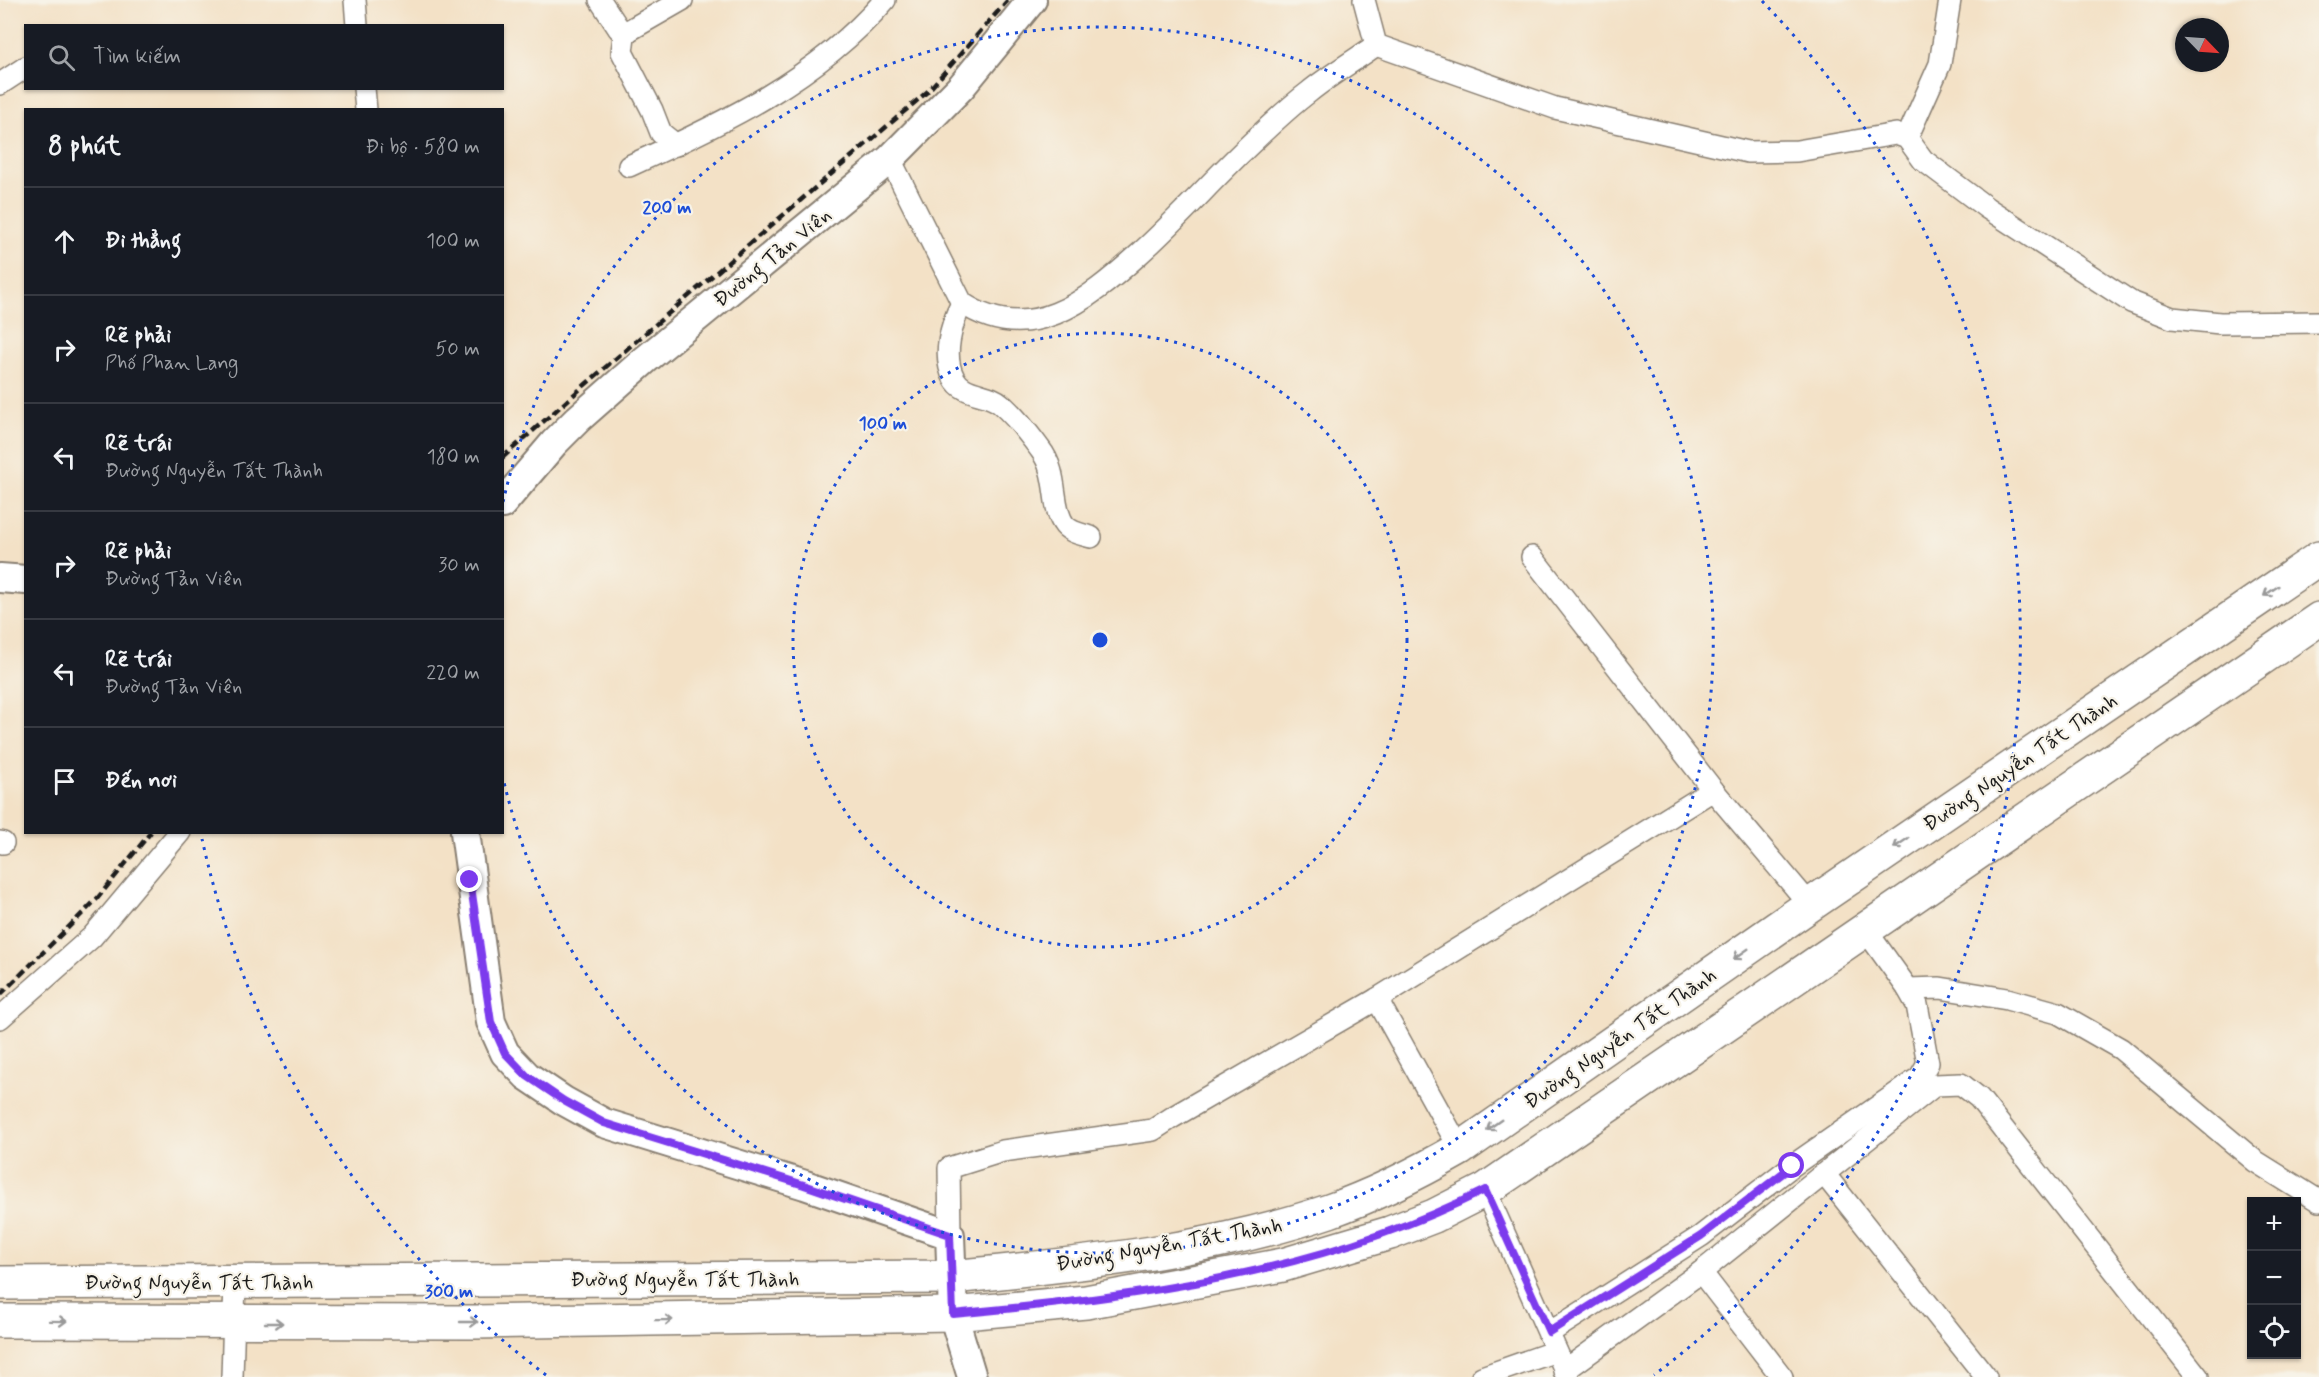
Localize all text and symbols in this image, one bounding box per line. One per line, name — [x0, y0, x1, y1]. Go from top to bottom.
north arrow — [2175, 18, 2229, 72]
search box — [24, 24, 504, 90]
icon: search — [45, 41, 78, 74]
text: Tìm kiếm — [93, 43, 181, 71]
text: 8 phút — [48, 130, 121, 164]
text: Đi bộ · 580 m — [366, 134, 480, 161]
text: 200 m — [642, 196, 692, 220]
street label: Đường Tản Viên — [708, 202, 839, 316]
icon: ahead — [48, 225, 81, 258]
text: Đi thẳng — [105, 227, 181, 255]
text: 100 m — [426, 228, 480, 255]
text: Rẽ phải — [105, 322, 171, 350]
icon: right — [48, 333, 81, 366]
text: 50 m — [435, 336, 480, 363]
text: Phố Phan Lang — [105, 350, 238, 377]
text: 100 m — [859, 412, 907, 436]
text: Rẽ trái — [105, 430, 172, 458]
icon: left — [48, 441, 81, 474]
text: 180 m — [427, 444, 480, 471]
text: Đường Nguyễn Tất Thành — [105, 458, 323, 485]
text: Rẽ phải — [105, 538, 171, 566]
icon: right — [48, 549, 81, 582]
text: 30 m — [438, 552, 480, 579]
text: Đường Tản Viên — [105, 566, 242, 593]
one-way arrow — [2263, 585, 2279, 597]
centre of rings — [1090, 630, 1110, 650]
text: Rẽ trái — [105, 646, 172, 674]
icon: left — [48, 657, 81, 690]
text: 220 m — [426, 660, 480, 687]
text: Đường Tản Viên — [105, 674, 242, 701]
street label: Đường Nguyễn Tất Thành — [1918, 687, 2124, 840]
icon: arrive — [48, 765, 81, 798]
text: Đến nơi — [105, 767, 177, 795]
one-way arrow — [1894, 837, 1910, 849]
route end — [456, 866, 482, 892]
one-way arrow — [1733, 948, 1749, 960]
street label: Đường Nguyễn Tất Thành — [1519, 962, 1724, 1118]
one-way arrow — [1487, 1119, 1503, 1131]
route start — [1778, 1152, 1804, 1178]
map controls — [2247, 1197, 2301, 1359]
button: + — [2247, 1197, 2301, 1251]
street label: Đường Nguyễn Tất Thành — [1054, 1211, 1285, 1281]
button: − — [2247, 1251, 2301, 1305]
street label: Đường Nguyễn Tất Thành — [571, 1266, 799, 1296]
street label: Đường Nguyễn Tất Thành — [85, 1269, 313, 1299]
text: 300 m — [425, 1280, 473, 1304]
button: locate — [2247, 1305, 2301, 1359]
one-way arrow — [654, 1314, 674, 1326]
one-way arrow — [48, 1315, 68, 1327]
one-way arrow — [459, 1316, 479, 1328]
one-way arrow — [264, 1317, 284, 1329]

